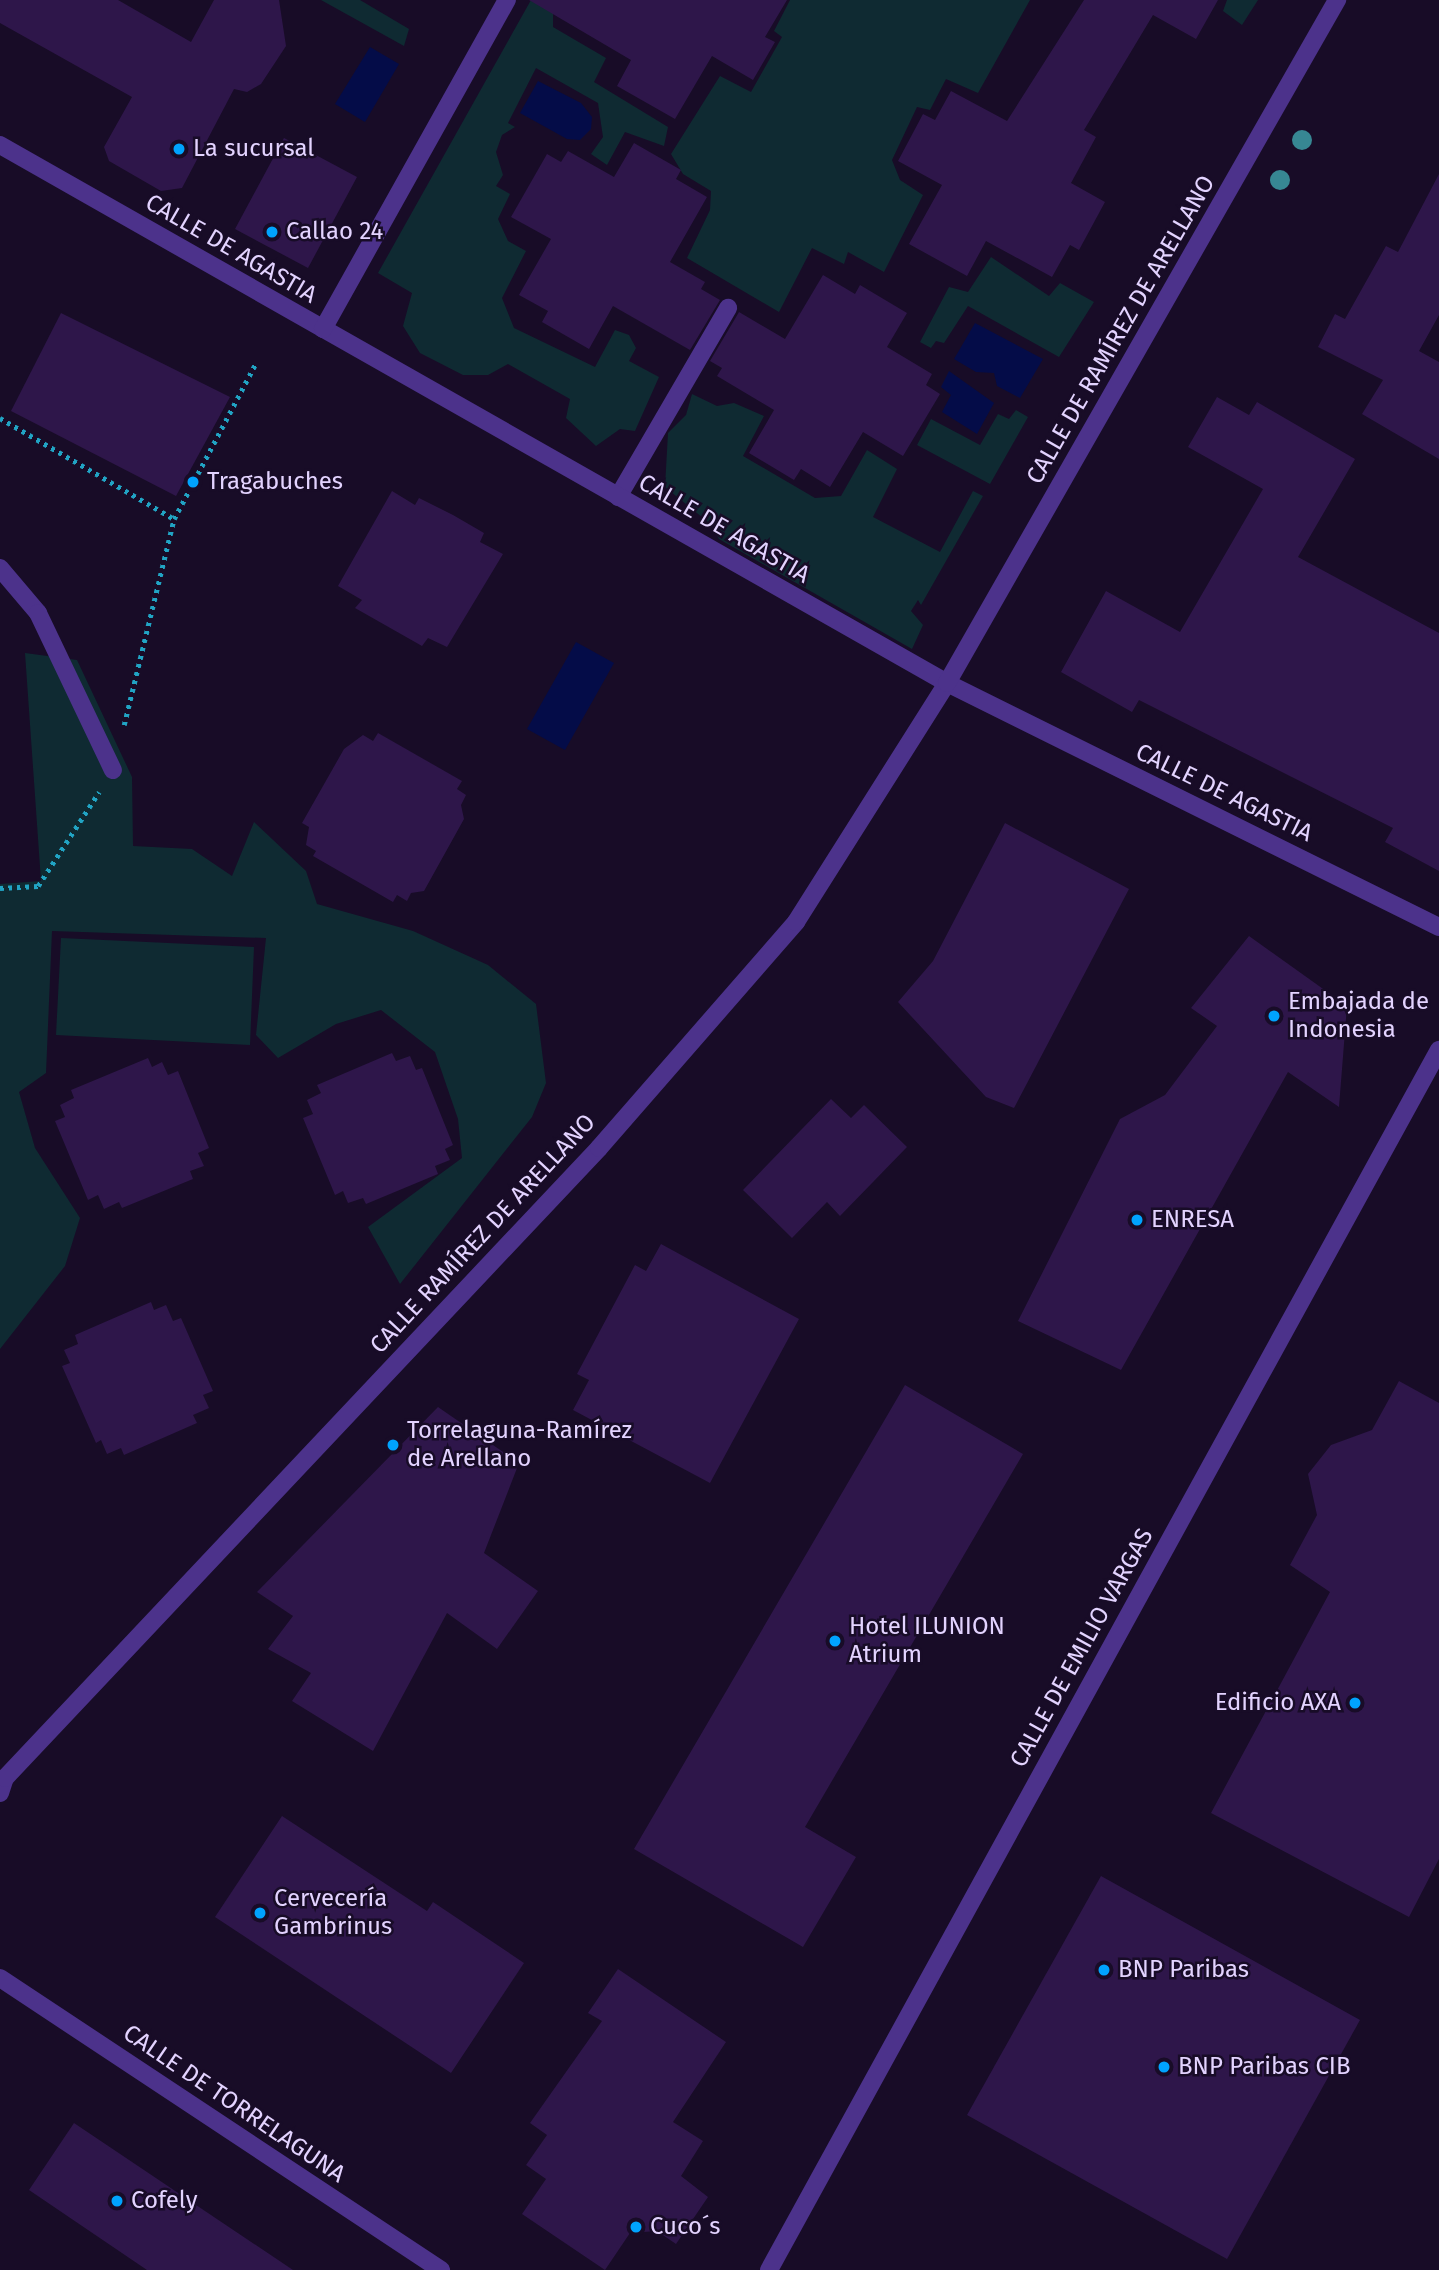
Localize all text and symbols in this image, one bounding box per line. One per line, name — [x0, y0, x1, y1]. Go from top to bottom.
place label: La sucursal — [193, 135, 314, 163]
marker: La sucursal — [171, 141, 187, 157]
street label: CALLE DE RAMÍREZ DE ARELLANO — [1021, 171, 1221, 489]
street label: CALLE DE AGASTIA — [140, 188, 322, 310]
place label: Callao 24 — [286, 218, 383, 246]
marker: Callao 24 — [264, 224, 280, 240]
place label: Tragabuches — [207, 468, 343, 496]
street label: CALLE DE AGASTIA — [633, 468, 815, 590]
marker: Tragabuches — [185, 474, 201, 490]
street label: CALLE DE AGASTIA — [1131, 738, 1317, 848]
place label: Embajada de Indonesia — [1288, 988, 1429, 1044]
marker: Embajada de Indonesia — [1266, 1008, 1282, 1024]
street label: CALLE RAMÍREZ DE ARELLANO — [364, 1108, 602, 1360]
place label: ENRESA — [1151, 1206, 1234, 1234]
marker: ENRESA — [1129, 1212, 1145, 1228]
place label: Torrelaguna-Ramírez de Arellano — [407, 1417, 632, 1473]
marker: Torrelaguna-Ramírez de Arellano — [385, 1437, 401, 1453]
street label: CALLE DE EMILIO VARGAS — [1004, 1524, 1160, 1772]
place label: Hotel ILUNION Atrium — [849, 1613, 1005, 1669]
marker: Hotel ILUNION Atrium — [827, 1633, 843, 1649]
place label: Edificio AXA — [1215, 1689, 1341, 1717]
marker: Edificio AXA — [1347, 1695, 1363, 1711]
place label: Cervecería Gambrinus — [274, 1885, 392, 1941]
marker: Cervecería Gambrinus — [252, 1905, 268, 1921]
place label: BNP Paribas — [1118, 1956, 1249, 1984]
marker: BNP Paribas — [1096, 1962, 1112, 1978]
street label: CALLE DE TORRELAGUNA — [117, 2019, 351, 2189]
place label: BNP Paribas CIB — [1178, 2053, 1351, 2081]
marker: BNP Paribas CIB — [1156, 2059, 1172, 2075]
place label: Cofely — [131, 2187, 197, 2215]
marker: Cofely — [109, 2193, 125, 2209]
place label: Cuco´s — [650, 2213, 720, 2241]
marker: Cuco´s — [628, 2219, 644, 2235]

